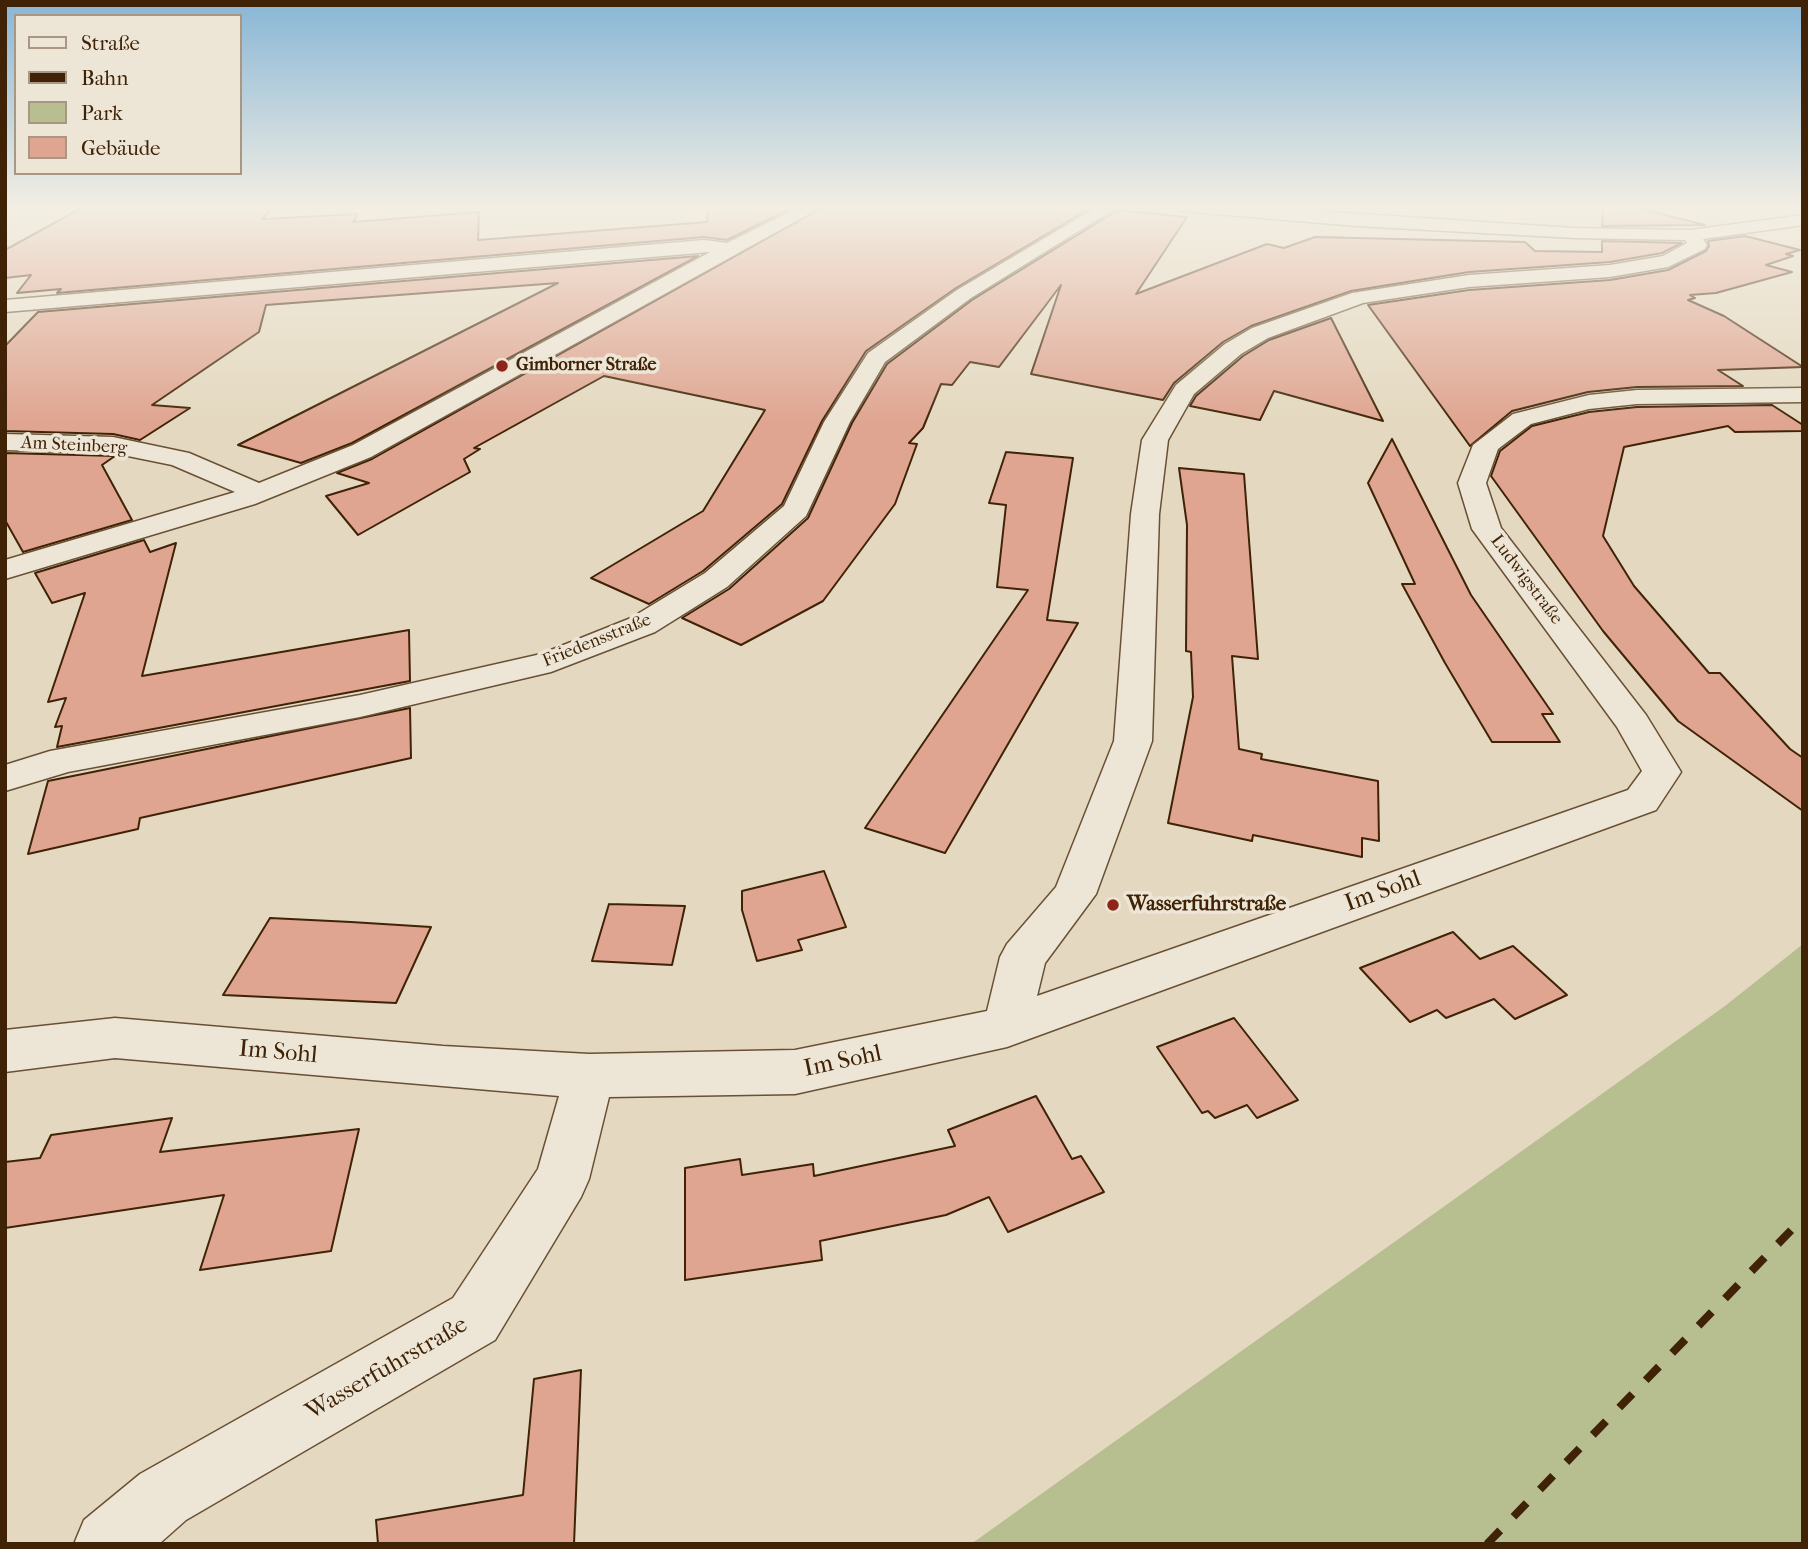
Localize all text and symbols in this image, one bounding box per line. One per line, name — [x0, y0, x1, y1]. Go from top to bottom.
legend — [14, 14, 242, 175]
text: Straße — [81, 31, 140, 55]
text: Bahn — [81, 66, 128, 90]
text: Park — [81, 101, 123, 125]
text: Gebäude — [81, 136, 161, 160]
place label: Gimborner Straße — [516, 355, 656, 377]
marker: Gimborner Straße — [494, 358, 510, 374]
street label: Am Steinberg — [20, 432, 128, 460]
street label: Ludwigstraße — [1485, 531, 1567, 629]
street label: Friedensstraße — [540, 609, 654, 673]
street label: Im Sohl — [1341, 865, 1425, 919]
place label: Wasserfuhrstraße — [1127, 892, 1286, 918]
marker: Wasserfuhrstraße — [1105, 897, 1121, 913]
street label: Im Sohl — [237, 1035, 319, 1071]
street label: Im Sohl — [801, 1040, 885, 1084]
street label: Wasserfuhrstraße — [301, 1311, 473, 1427]

